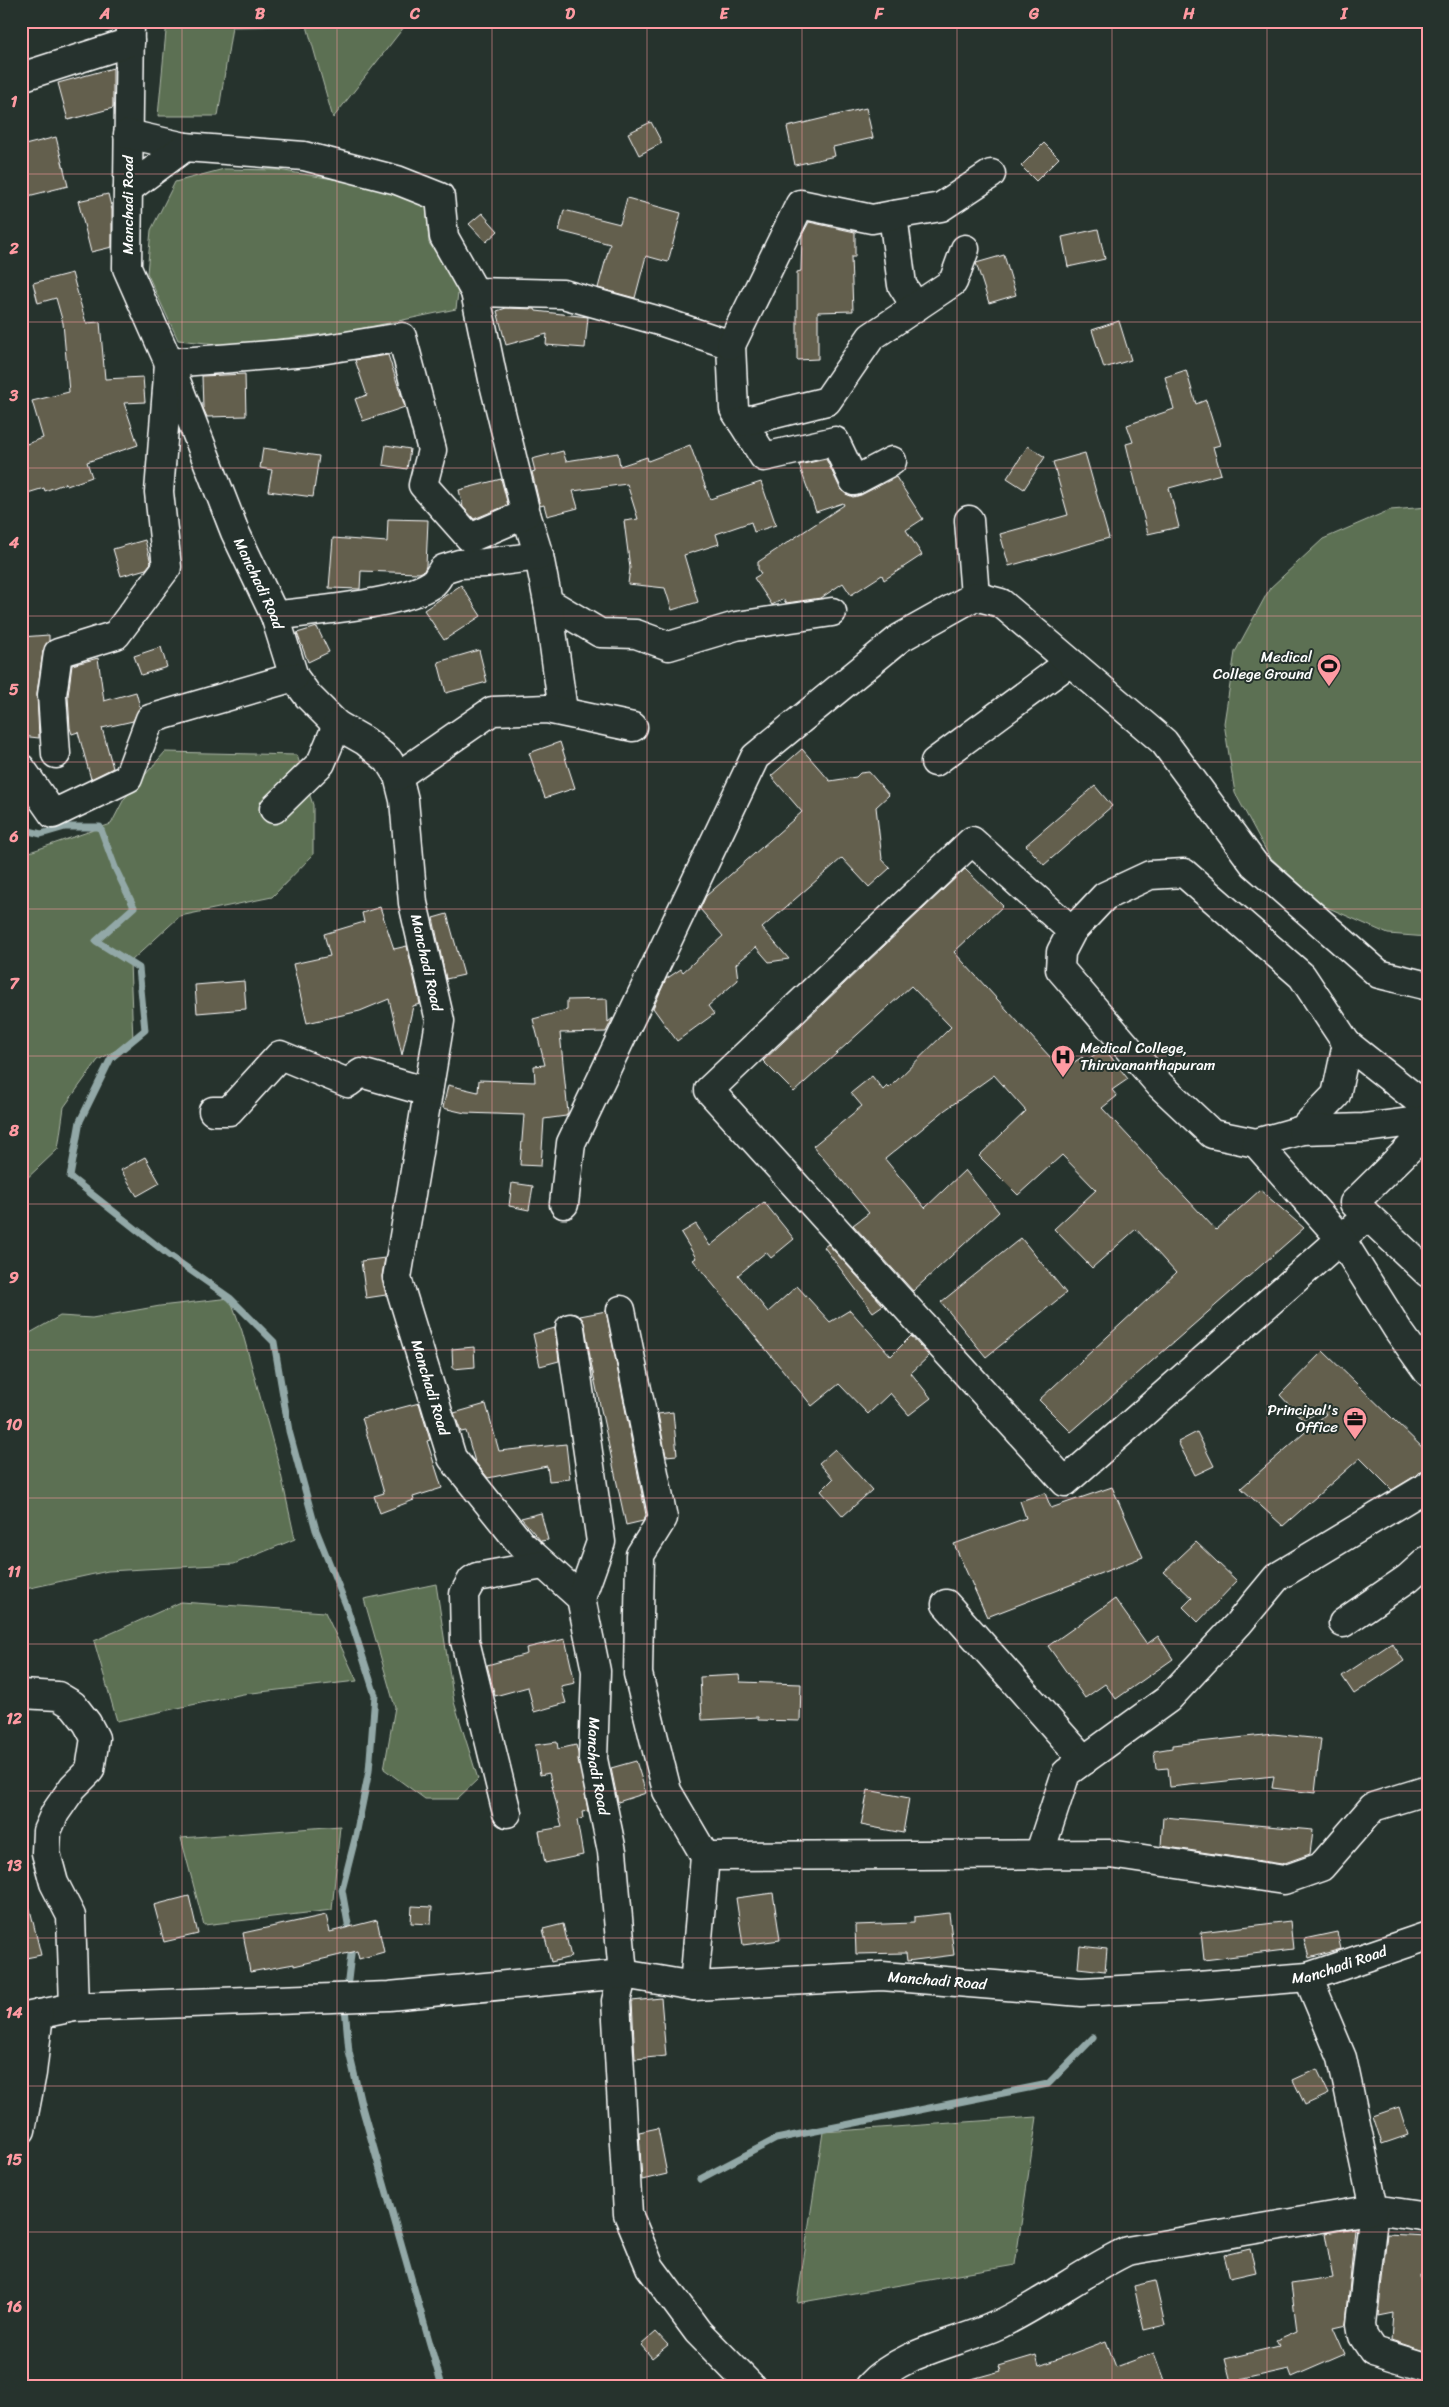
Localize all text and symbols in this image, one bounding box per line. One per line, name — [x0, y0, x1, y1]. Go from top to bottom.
text: A — [99, 0, 110, 28]
text: B — [255, 0, 266, 28]
text: C — [409, 0, 421, 28]
text: D — [565, 0, 575, 28]
text: E — [720, 0, 730, 28]
text: F — [874, 0, 885, 28]
text: G — [1028, 0, 1040, 28]
text: H — [1182, 0, 1195, 28]
text: I — [1340, 0, 1349, 28]
text: 1 — [11, 87, 18, 116]
street label: Manchadi Road — [115, 154, 141, 254]
text: 2 — [8, 234, 19, 263]
text: 3 — [9, 381, 19, 410]
text: 4 — [8, 528, 19, 557]
street label: Manchadi Road — [226, 533, 292, 633]
place label: Medical College Ground — [1213, 644, 1313, 687]
sports icon: Medical College Ground — [1316, 653, 1342, 687]
text: 5 — [9, 675, 19, 704]
text: 6 — [8, 822, 19, 851]
street label: Manchadi Road — [403, 911, 451, 1015]
text: 7 — [9, 969, 20, 998]
place label: Medical College, Thiruvananthapuram — [1080, 1035, 1216, 1078]
hospital icon: Medical College, Thiruvananthapuram — [1050, 1044, 1076, 1078]
text: 8 — [8, 1116, 19, 1145]
text: 9 — [9, 1263, 19, 1292]
street label: Manchadi Road — [404, 1336, 458, 1440]
place label: Principal's Office — [1267, 1397, 1339, 1440]
office icon: Principal's Office — [1342, 1406, 1368, 1440]
text: 10 — [6, 1410, 22, 1439]
text: 11 — [7, 1557, 21, 1586]
text: 12 — [6, 1704, 23, 1733]
street label: Manchadi Road — [580, 1717, 618, 1819]
text: 13 — [6, 1851, 22, 1880]
street label: Manchadi Road — [1291, 1938, 1391, 1991]
street label: Manchadi Road — [887, 1964, 989, 1997]
text: 14 — [6, 1998, 22, 2027]
text: 15 — [6, 2145, 23, 2174]
text: 16 — [6, 2292, 22, 2321]

